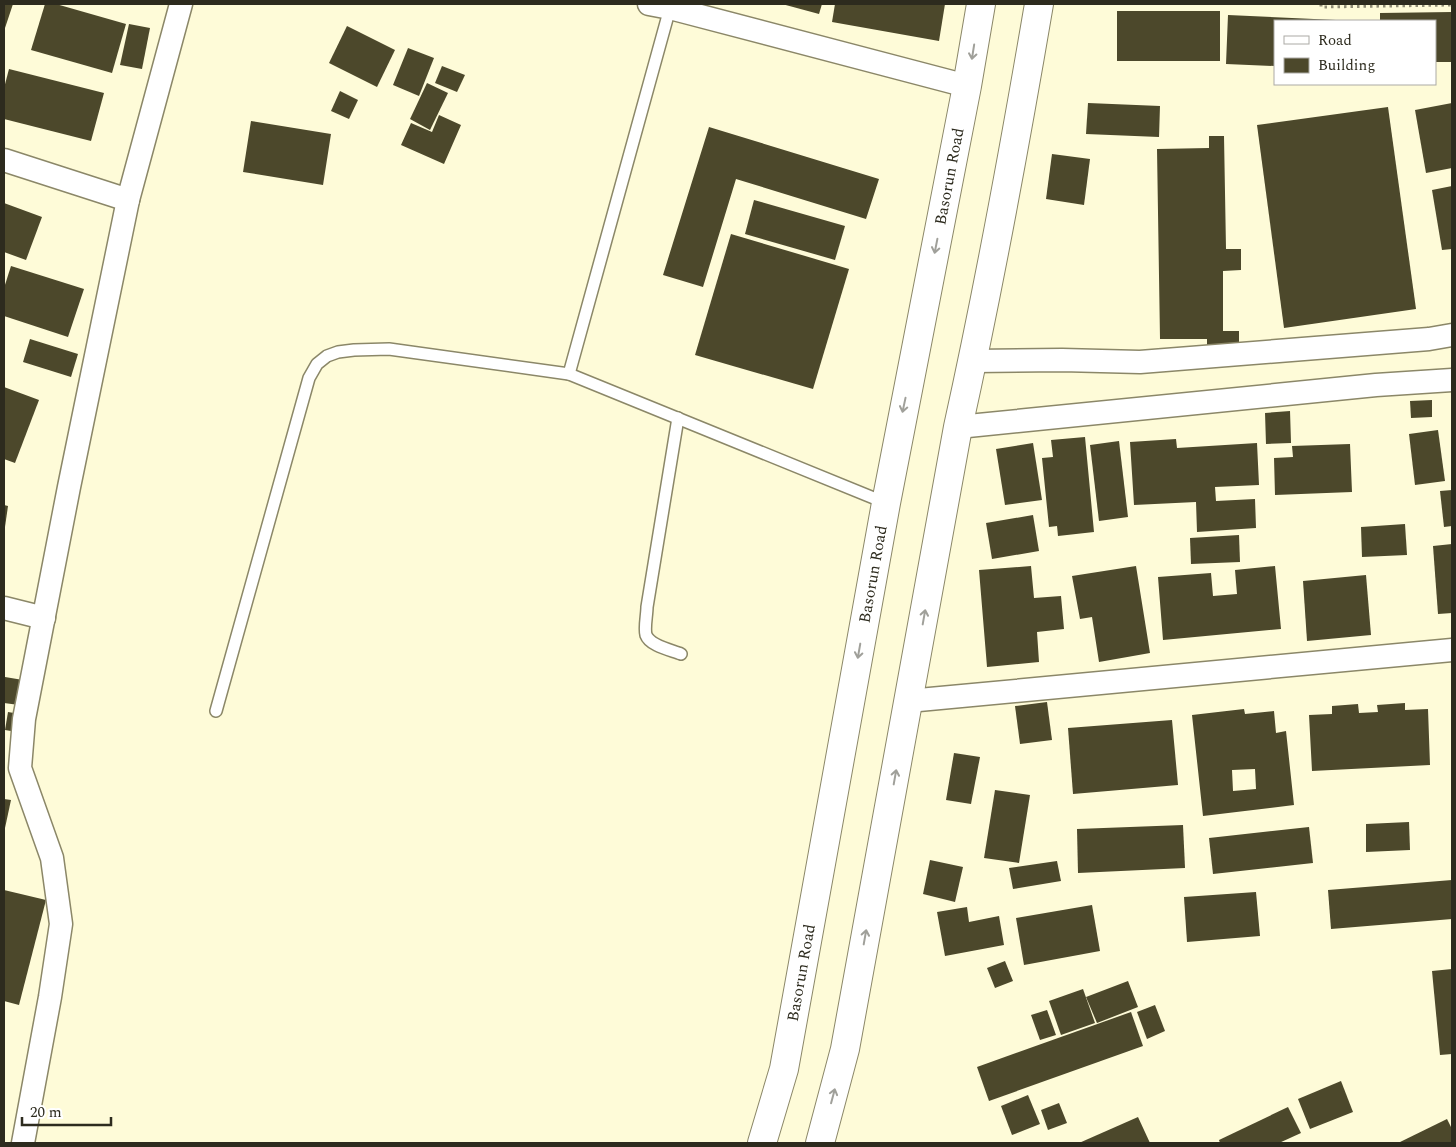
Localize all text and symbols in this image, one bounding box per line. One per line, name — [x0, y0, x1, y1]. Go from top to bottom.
legend — [1274, 20, 1436, 85]
text: Road — [1318, 29, 1352, 52]
one-way arrow — [967, 43, 977, 59]
text: Building — [1318, 54, 1375, 77]
street label: Basorun Road — [928, 126, 971, 227]
one-way arrow — [931, 238, 941, 254]
one-way arrow — [899, 397, 908, 413]
street label: Basorun Road — [853, 523, 894, 625]
one-way arrow — [919, 610, 929, 626]
one-way arrow — [854, 643, 863, 659]
one-way arrow — [890, 770, 900, 786]
street label: Basorun Road — [781, 922, 822, 1023]
one-way arrow — [861, 929, 871, 945]
one-way arrow — [828, 1089, 838, 1105]
scale bar — [22, 1094, 111, 1126]
text: 20 m — [30, 1101, 62, 1124]

